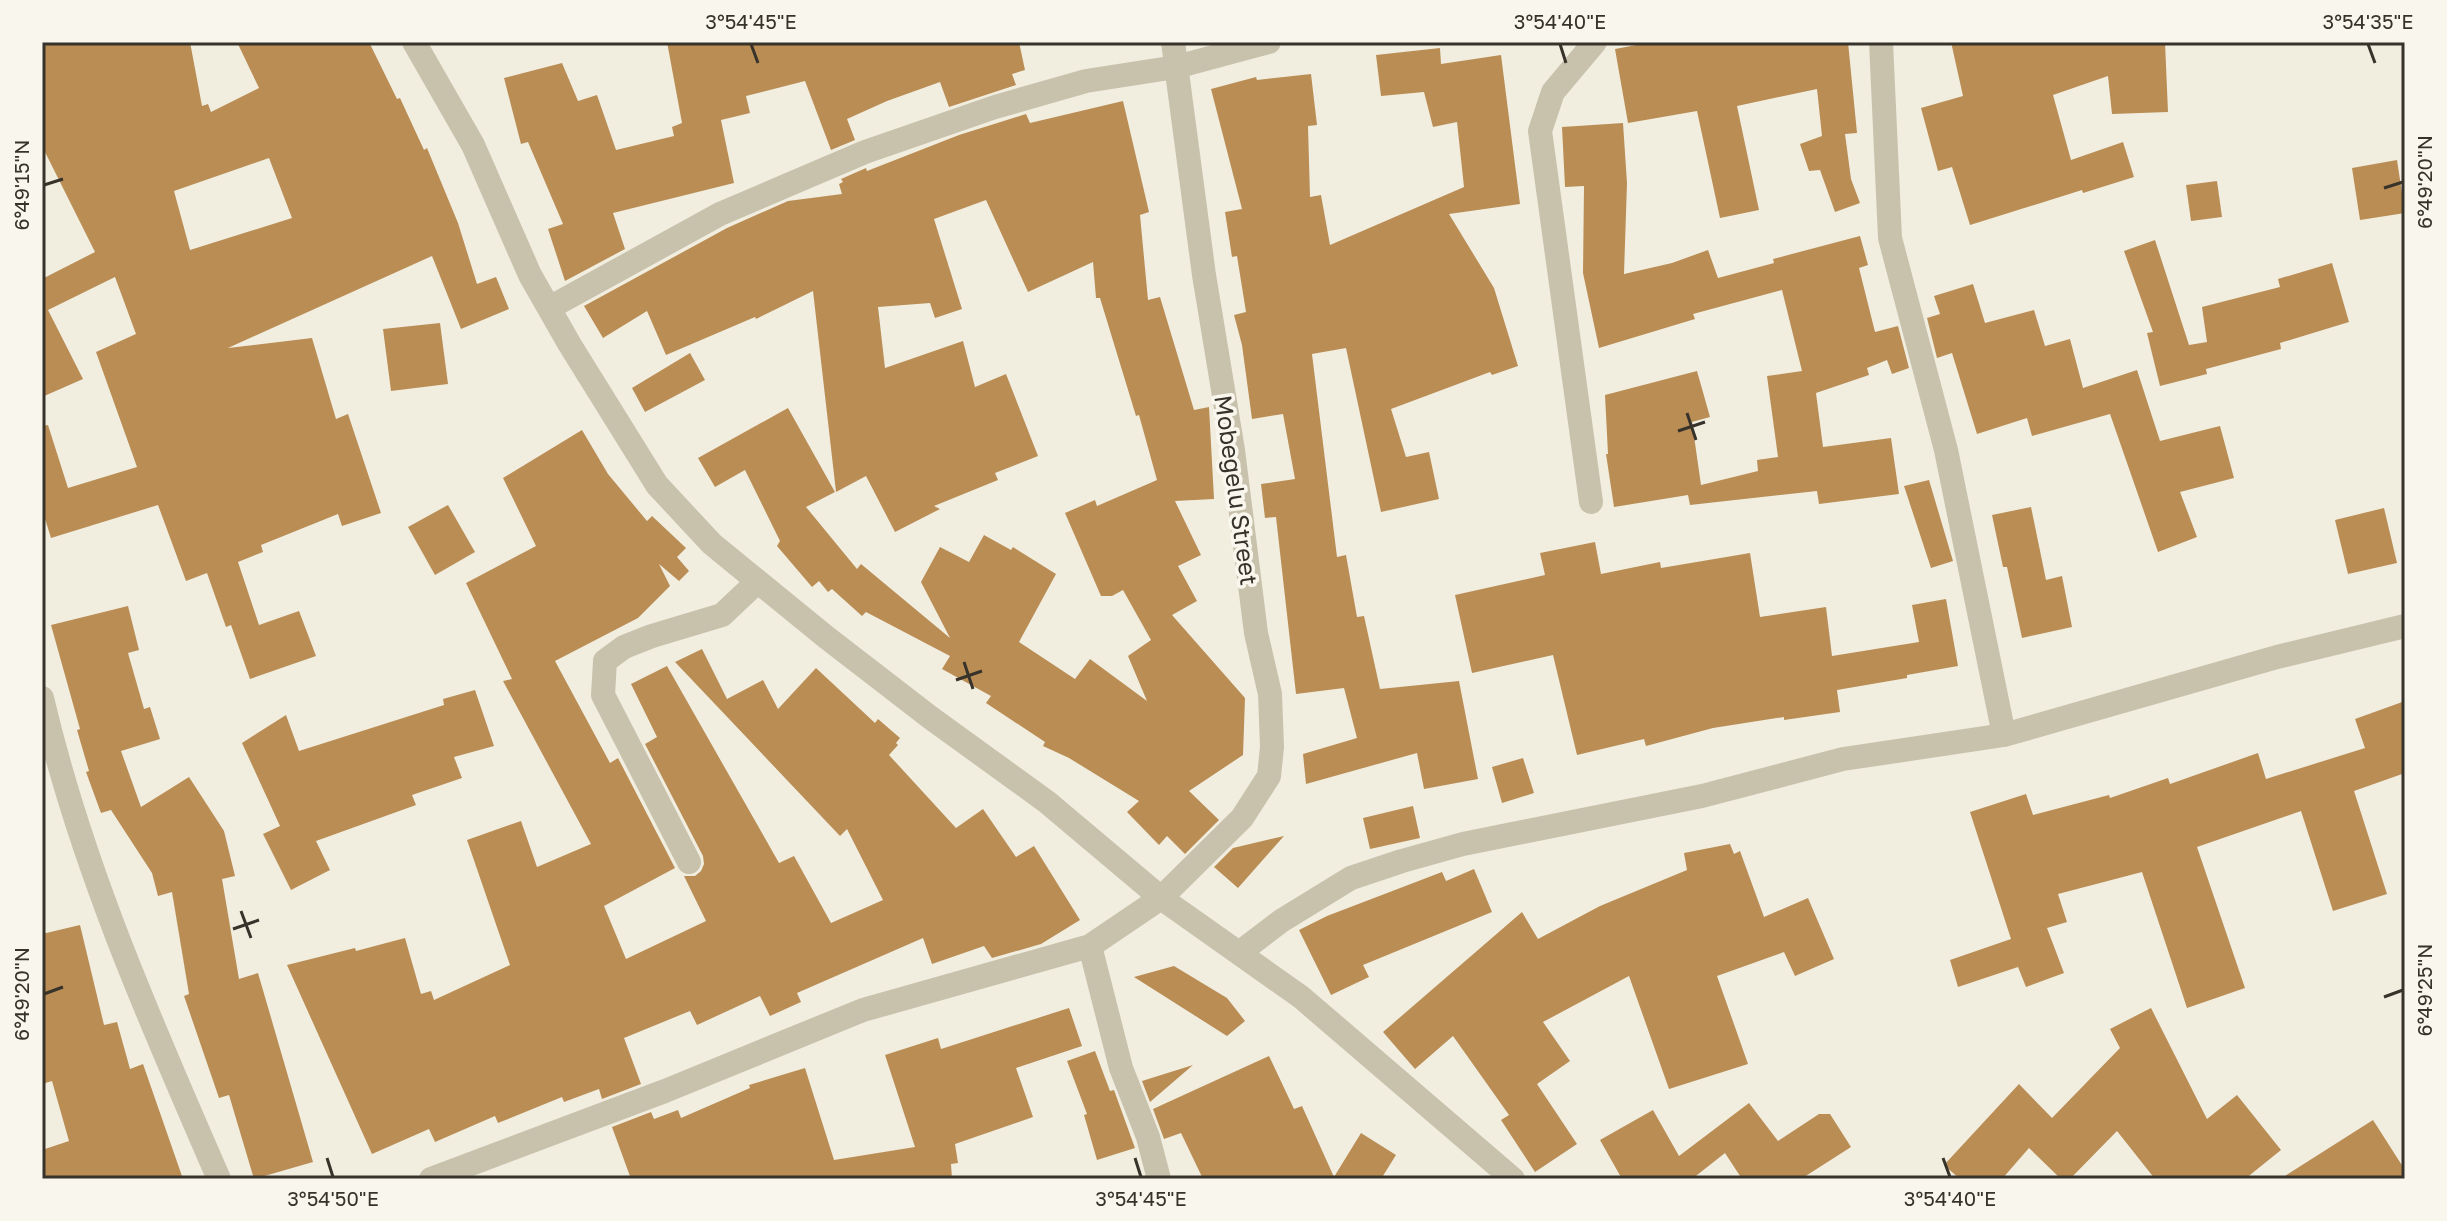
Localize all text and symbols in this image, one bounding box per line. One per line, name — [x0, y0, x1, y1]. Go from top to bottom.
text: 3°54'45"E — [705, 9, 797, 33]
text: 3°54'40"E — [1514, 9, 1606, 33]
text: 3°54'35"E — [2323, 9, 2414, 33]
text: 6°49'20"N — [2412, 135, 2436, 229]
text: 6°49'15"N — [9, 139, 33, 231]
street label: Mobegelu Street — [1209, 393, 1265, 587]
text: 6°49'25"N — [2412, 944, 2436, 1037]
text: 6°49'20"N — [9, 947, 33, 1041]
text: 3°54'50"E — [287, 1186, 379, 1210]
text: 3°54'45"E — [1095, 1186, 1187, 1210]
text: 3°54'40"E — [1904, 1186, 1996, 1210]

